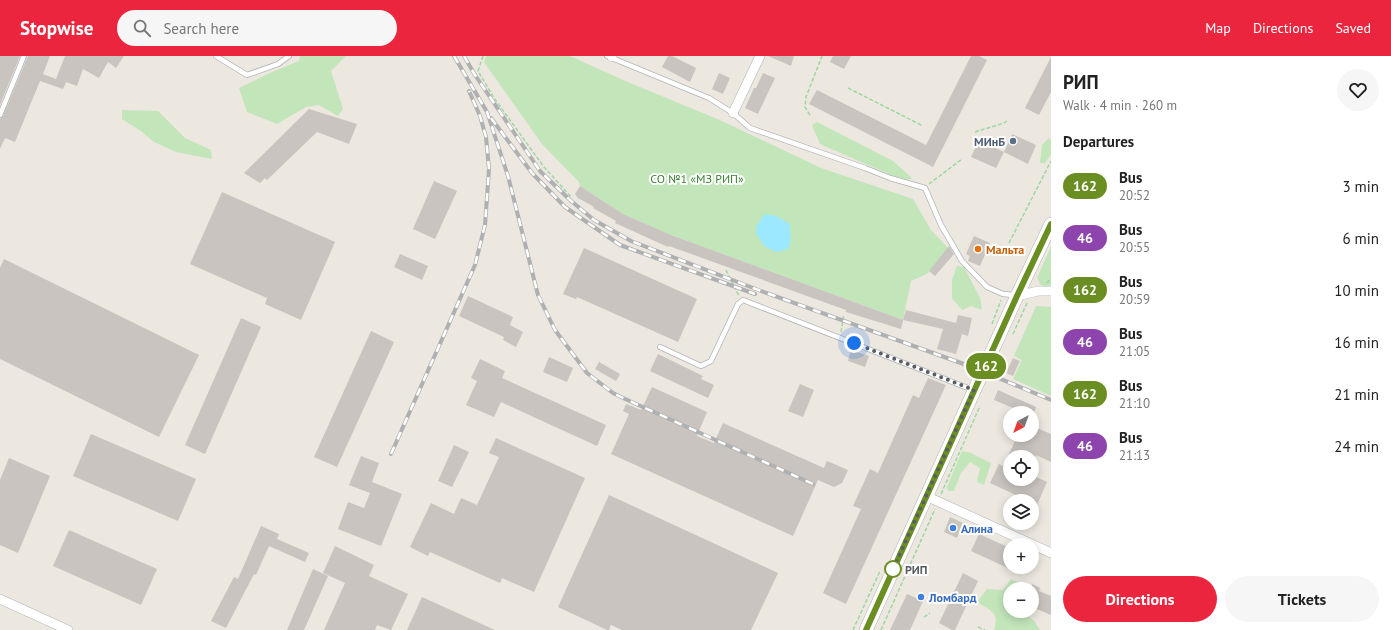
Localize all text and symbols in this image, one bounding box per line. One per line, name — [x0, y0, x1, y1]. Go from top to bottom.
search box — [117, 10, 397, 46]
text: Stopwise — [20, 16, 93, 40]
icon: search — [131, 17, 153, 39]
text: Search here — [163, 19, 239, 38]
text: Map — [1205, 19, 1231, 37]
text: Directions — [1253, 19, 1313, 37]
text: Saved — [1335, 19, 1371, 37]
button: heart — [1337, 69, 1379, 111]
text: РИП — [1063, 70, 1099, 94]
text: Walk · 4 min · 260 m — [1063, 97, 1177, 114]
text: Departures — [1063, 132, 1134, 151]
place label: МИнБ — [974, 134, 1005, 149]
marker: МИнБ — [1008, 136, 1018, 146]
text: Bus — [1119, 168, 1142, 187]
park label: СО №1 «МЗ РИП» — [650, 171, 744, 186]
text: 162 — [1073, 177, 1097, 195]
text: 3 min — [1342, 177, 1379, 196]
text: 20:52 — [1119, 187, 1150, 204]
text: Bus — [1119, 220, 1142, 239]
text: 46 — [1077, 229, 1093, 247]
text: 6 min — [1342, 229, 1379, 248]
text: 20:55 — [1119, 239, 1150, 256]
place label: Мальта — [986, 242, 1024, 257]
marker: Мальта — [973, 244, 983, 254]
text: Bus — [1119, 272, 1142, 291]
text: 162 — [1073, 281, 1097, 299]
text: 10 min — [1334, 281, 1379, 300]
text: 20:59 — [1119, 291, 1150, 308]
text: Bus — [1119, 324, 1142, 343]
your location — [844, 333, 864, 353]
text: 46 — [1077, 333, 1093, 351]
text: 16 min — [1334, 333, 1379, 352]
text: 21:05 — [1119, 343, 1150, 360]
line badge: 162 — [963, 353, 1009, 379]
text: 162 — [974, 357, 998, 375]
text: Bus — [1119, 376, 1142, 395]
text: 162 — [1073, 385, 1097, 403]
text: 21 min — [1334, 385, 1379, 404]
text: 21:10 — [1119, 395, 1150, 412]
north arrow — [1003, 406, 1039, 442]
map controls — [1003, 406, 1039, 618]
text: Bus — [1119, 428, 1142, 447]
text: 46 — [1077, 437, 1093, 455]
text: 24 min — [1334, 437, 1379, 456]
text: 21:13 — [1119, 447, 1150, 464]
button: locate — [1003, 450, 1039, 486]
button: layers — [1003, 494, 1039, 530]
place label: Алина — [961, 521, 993, 536]
marker: Алина — [948, 523, 958, 533]
button: + — [1003, 538, 1039, 574]
marker: РИП — [884, 560, 902, 578]
place label: РИП — [905, 562, 928, 577]
button: Directions — [1063, 576, 1217, 622]
button: Tickets — [1225, 576, 1379, 622]
button: − — [1003, 582, 1039, 618]
place label: Ломбард — [928, 590, 977, 605]
marker: Ломбард — [916, 592, 926, 602]

